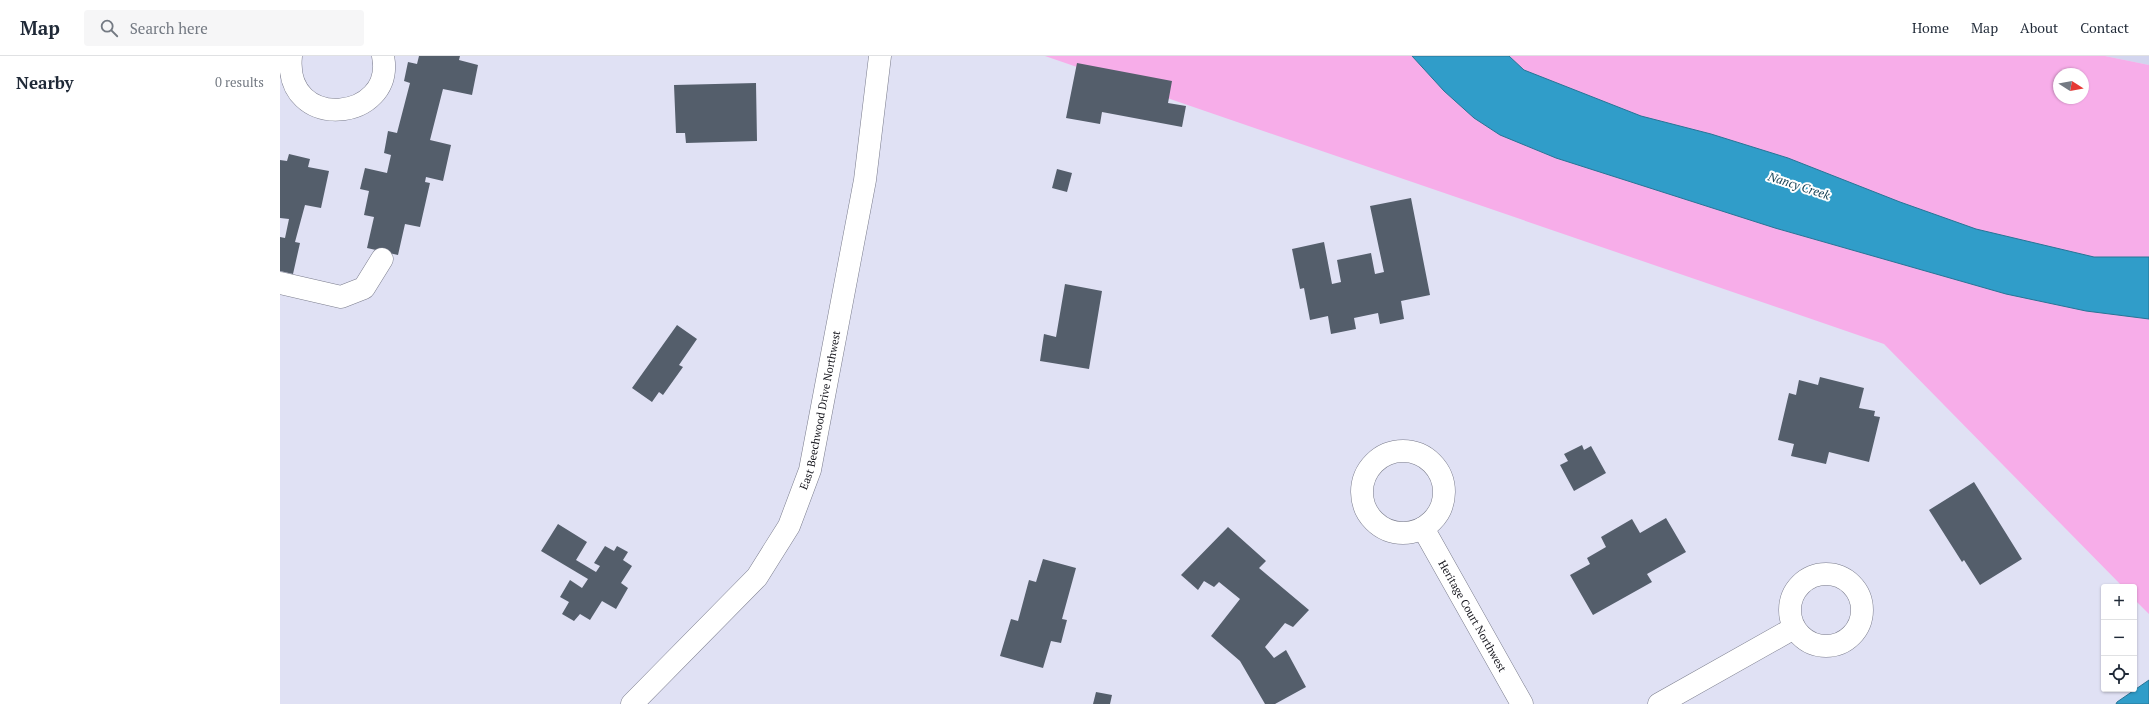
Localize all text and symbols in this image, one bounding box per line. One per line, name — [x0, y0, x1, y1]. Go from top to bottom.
search box — [84, 10, 364, 46]
text: Map — [20, 15, 60, 40]
icon: search — [98, 17, 120, 39]
text: Search here — [130, 18, 208, 38]
text: Home — [1912, 18, 1949, 37]
text: Map — [1971, 18, 1998, 37]
text: About — [2020, 18, 2058, 37]
text: Contact — [2080, 18, 2129, 37]
north arrow — [2053, 68, 2089, 104]
text: Nearby — [16, 71, 74, 94]
text: 0 results — [215, 73, 264, 91]
water label: Nancy Creek — [1765, 168, 1832, 203]
street label: East Beechwood Drive Northwest — [796, 329, 843, 491]
street label: Heritage Court Northwest — [1435, 558, 1510, 675]
map controls — [2101, 584, 2137, 692]
button: + — [2101, 584, 2137, 620]
button: − — [2101, 620, 2137, 656]
button: locate — [2101, 656, 2137, 692]

